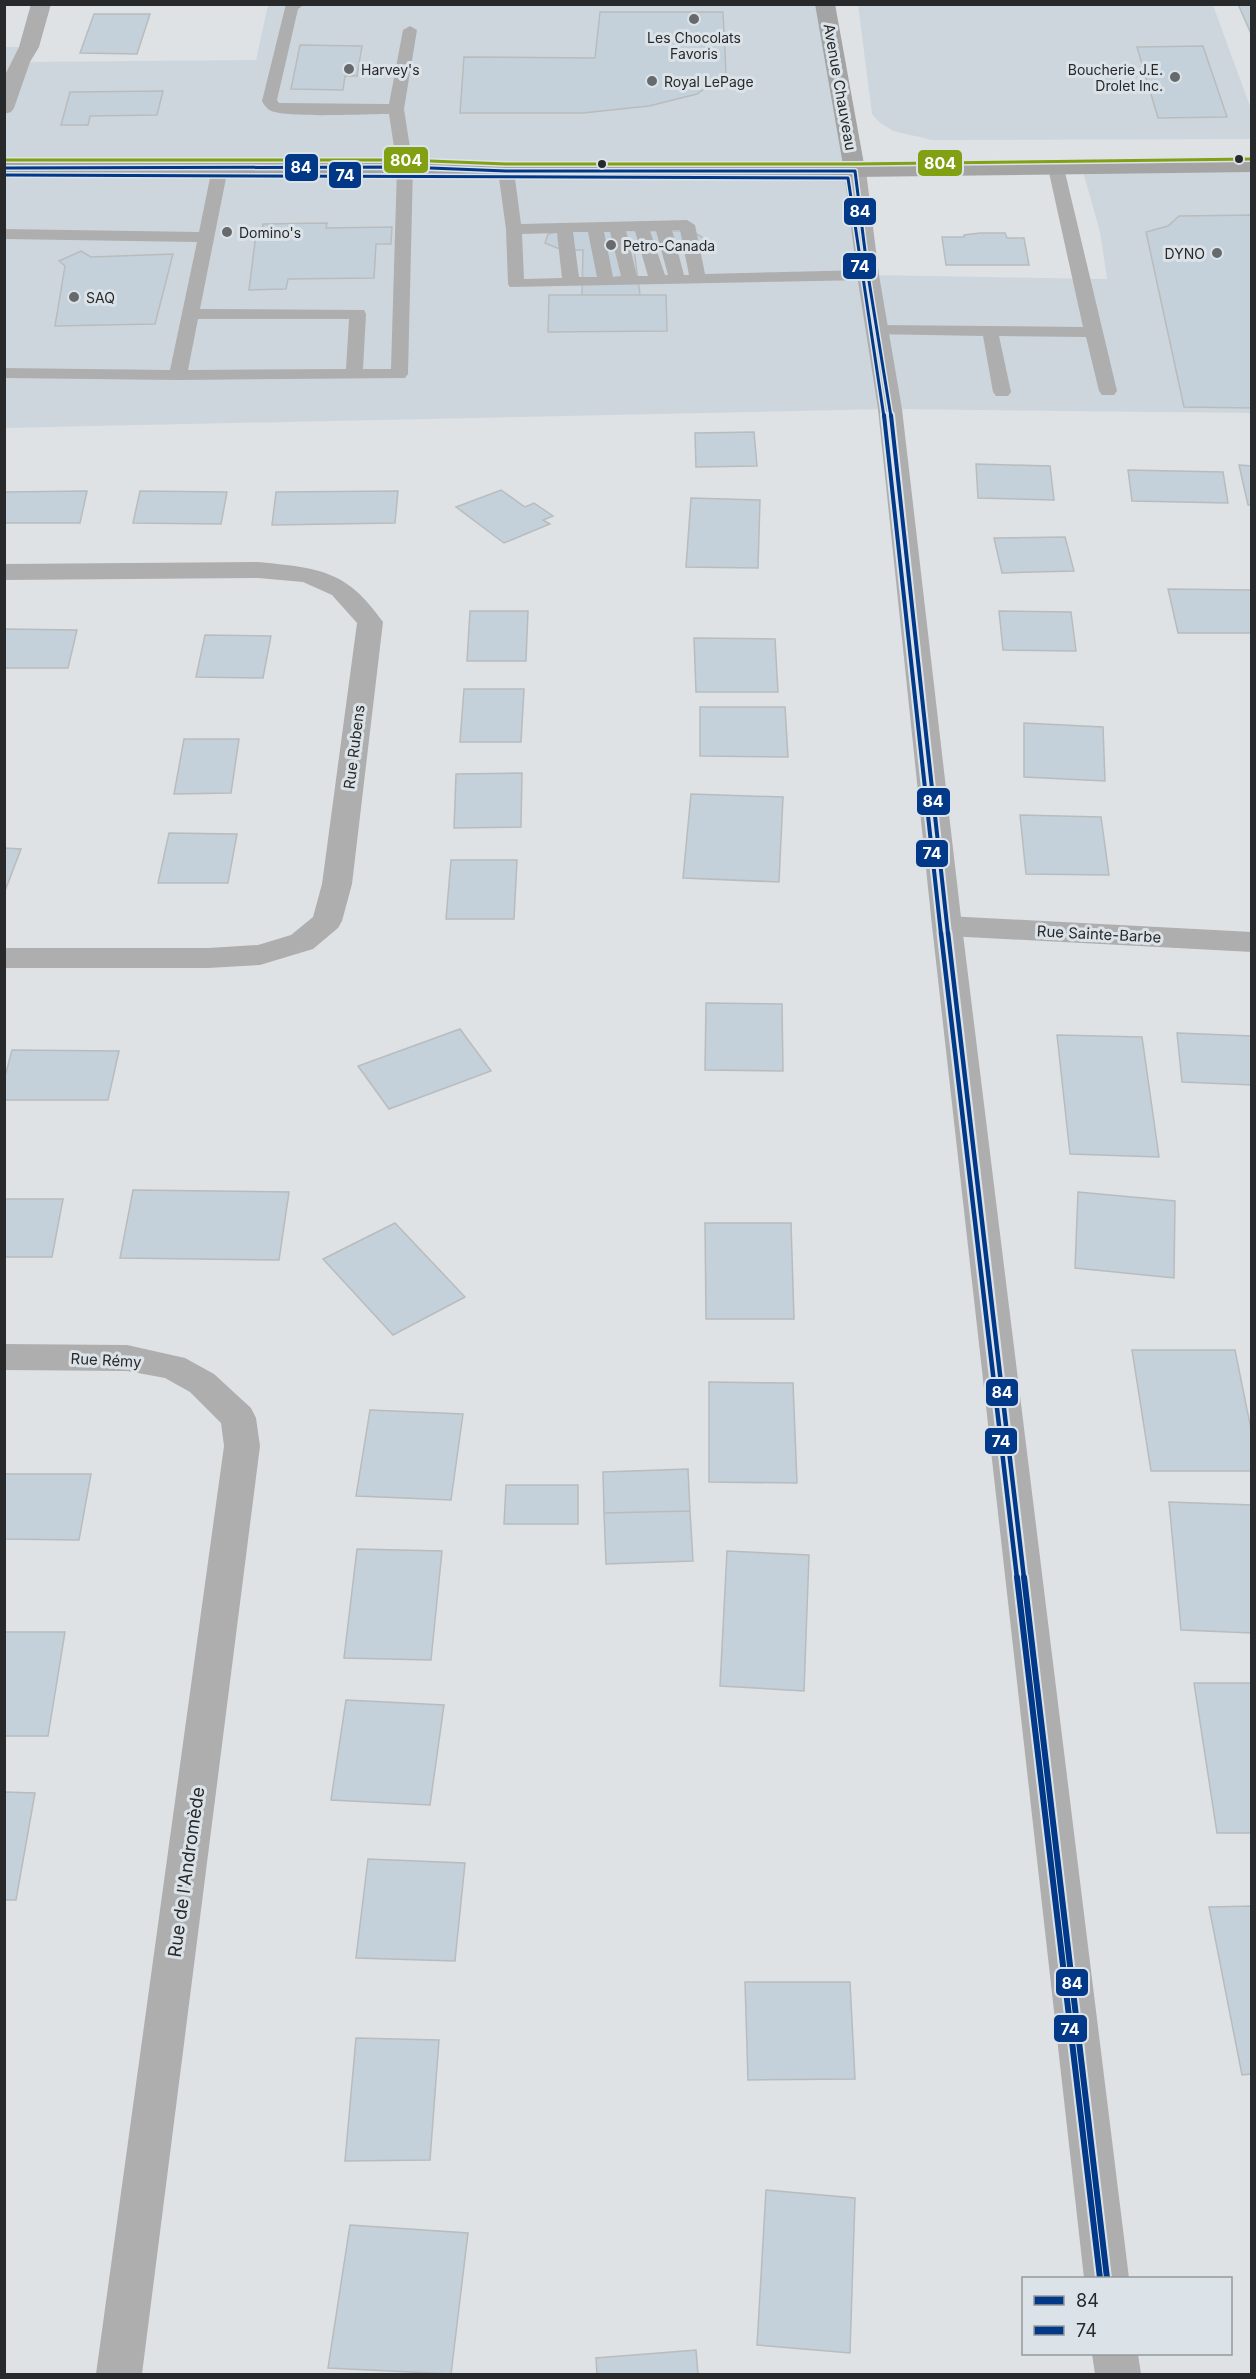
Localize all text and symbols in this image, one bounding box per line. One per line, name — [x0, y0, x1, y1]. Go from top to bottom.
marker: Les Chocolats Favoris — [687, 12, 701, 26]
street label: Avenue Chauveau — [819, 22, 861, 152]
place label: Les Chocolats Favoris — [647, 29, 741, 62]
place label: Harvey's — [361, 61, 420, 78]
place label: Boucherie J.E. Drolet Inc. — [1068, 61, 1163, 94]
marker: Harvey's — [342, 62, 356, 76]
marker: Boucherie J.E. Drolet Inc. — [1168, 70, 1182, 84]
place label: Royal LePage — [664, 73, 754, 90]
marker: Royal LePage — [645, 74, 659, 88]
line badge: 804 — [383, 146, 429, 174]
line badge: 804 — [917, 149, 963, 177]
text: 804 — [390, 150, 422, 170]
line badge: 84 — [284, 153, 319, 182]
text: 804 — [924, 153, 956, 173]
unlabelled marker — [1233, 153, 1245, 165]
text: 84 — [290, 157, 312, 177]
unlabelled marker — [596, 158, 608, 170]
line badge: 74 — [328, 161, 362, 189]
text: 74 — [335, 165, 355, 185]
line badge: 84 — [843, 197, 877, 226]
text: 84 — [849, 201, 871, 221]
place label: Domino's — [239, 224, 301, 241]
marker: Domino's — [220, 225, 234, 239]
place label: Petro-Canada — [623, 237, 715, 254]
marker: Petro-Canada — [604, 238, 618, 252]
place label: DYNO — [1165, 245, 1205, 262]
marker: DYNO — [1210, 246, 1224, 260]
line badge: 74 — [842, 252, 877, 280]
text: 74 — [850, 256, 870, 276]
place label: SAQ — [86, 289, 115, 306]
marker: SAQ — [67, 290, 81, 304]
street label: Rue Rubens — [339, 704, 369, 790]
line badge: 84 — [916, 787, 951, 816]
text: 84 — [922, 791, 944, 811]
line badge: 74 — [915, 839, 949, 868]
text: 74 — [922, 843, 942, 863]
street label: Rue Sainte-Barbe — [1036, 921, 1162, 947]
street label: Rue Rémy — [70, 1349, 143, 1371]
line badge: 84 — [985, 1378, 1019, 1407]
text: 84 — [991, 1382, 1013, 1402]
line badge: 74 — [984, 1427, 1018, 1455]
text: 74 — [991, 1431, 1011, 1451]
street label: Rue de l'Andromède — [164, 1785, 208, 1959]
line badge: 84 — [1055, 1968, 1089, 1997]
text: 84 — [1061, 1973, 1083, 1993]
line badge: 74 — [1053, 2014, 1088, 2043]
text: 74 — [1060, 2019, 1080, 2039]
legend — [1022, 2277, 1232, 2355]
text: 84 — [1076, 2290, 1099, 2311]
text: 74 — [1076, 2320, 1097, 2341]

